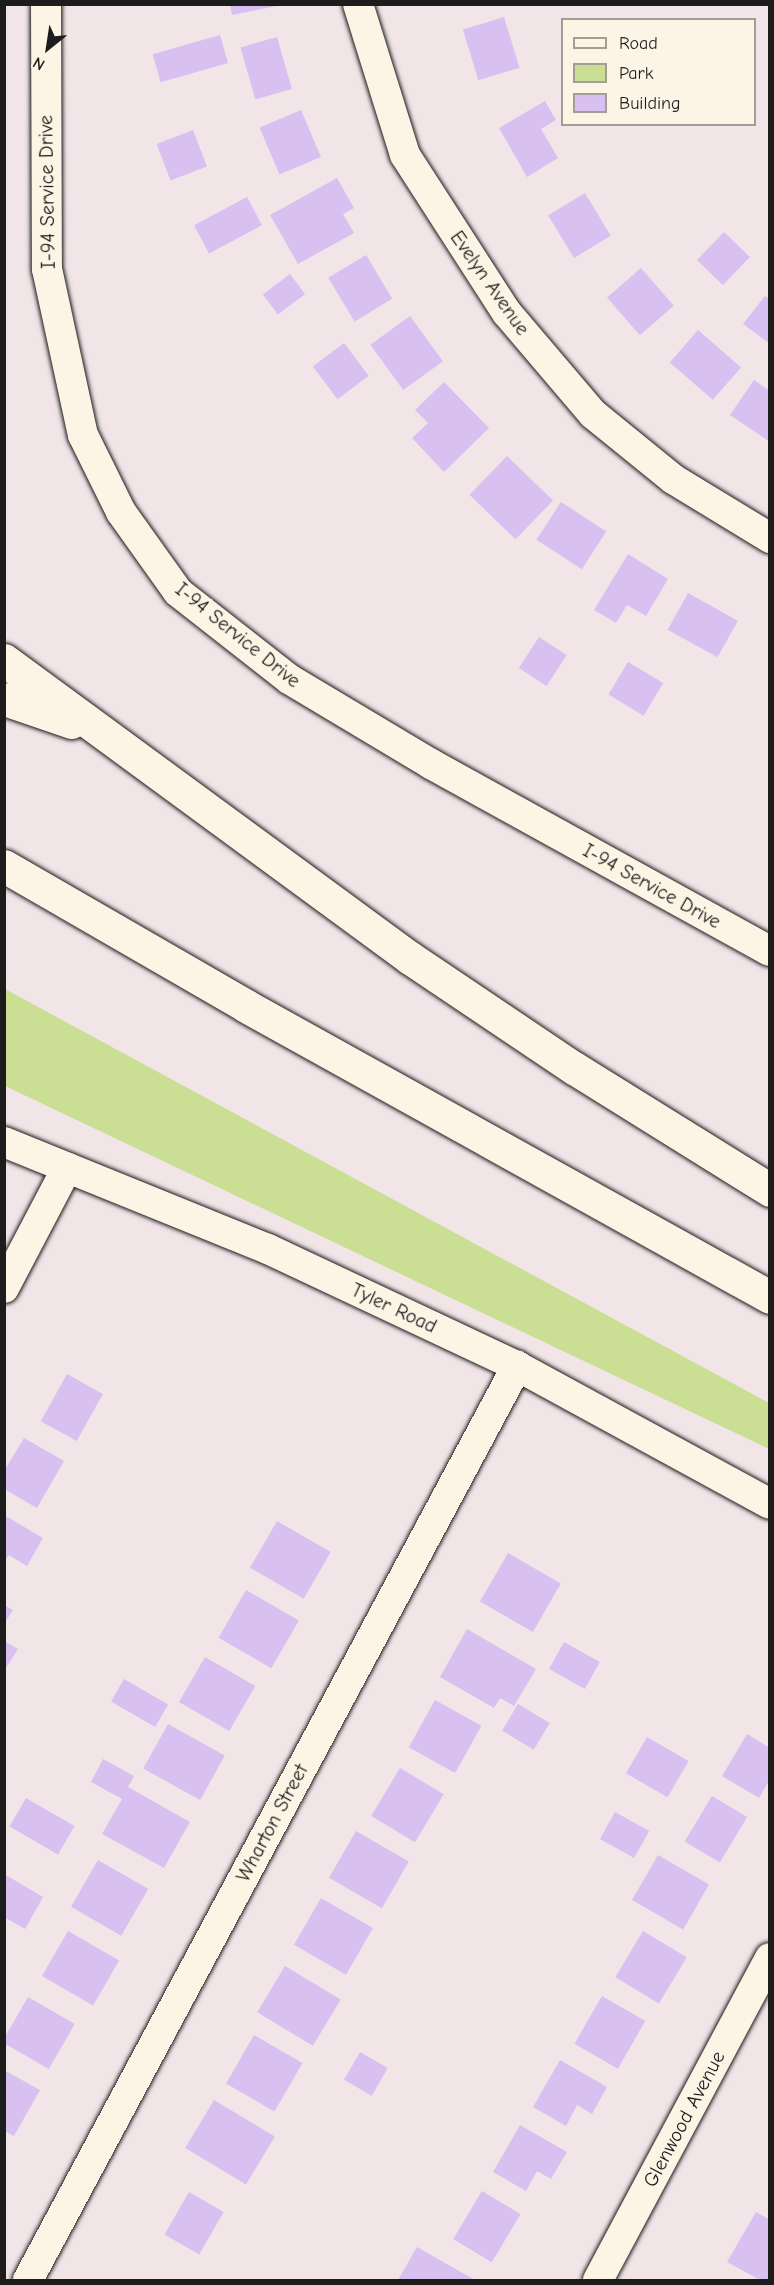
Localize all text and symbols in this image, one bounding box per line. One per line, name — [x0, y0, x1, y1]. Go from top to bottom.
north arrow — [18, 18, 78, 78]
legend — [561, 18, 756, 126]
text: Road — [619, 33, 658, 54]
text: N — [30, 53, 48, 74]
text: Park — [619, 63, 653, 84]
text: Building — [619, 93, 681, 114]
street label: I-94 Service Drive — [34, 115, 60, 269]
street label: Evelyn Avenue — [445, 226, 535, 340]
street label: I-94 Service Drive — [171, 577, 305, 693]
street label: I-94 Service Drive — [579, 838, 725, 934]
street label: Tyler Road — [347, 1278, 441, 1338]
street label: Wharton Street — [231, 1760, 313, 1886]
street label: Glenwood Avenue — [638, 2047, 730, 2191]

